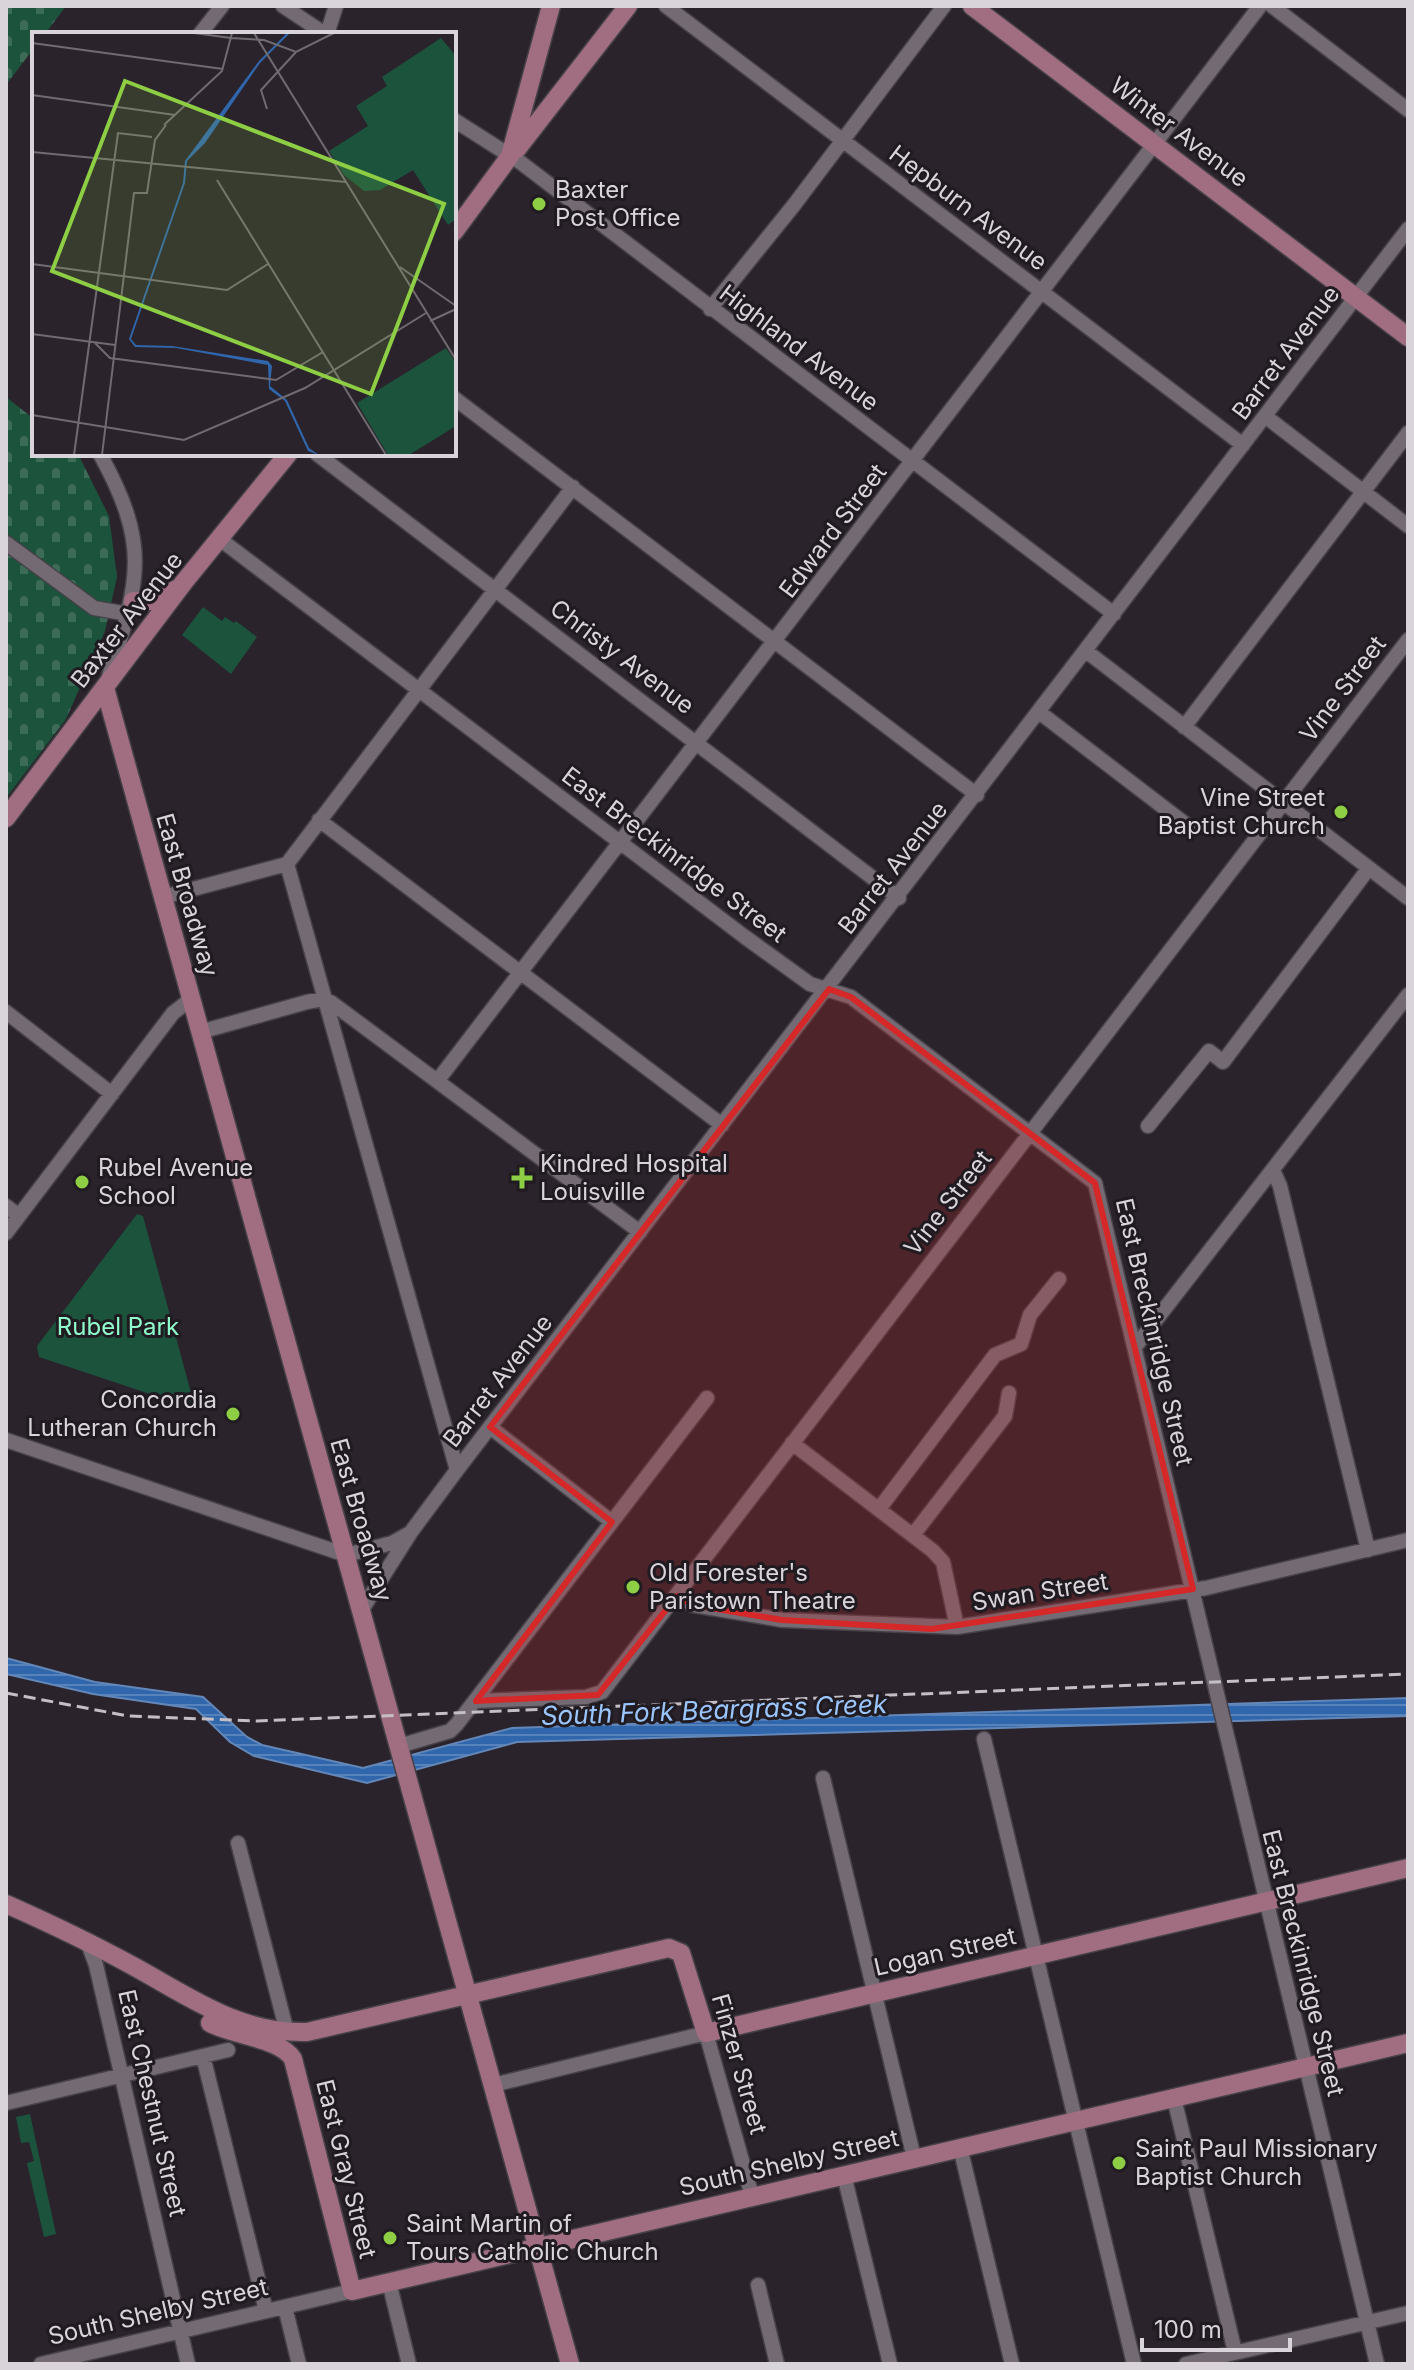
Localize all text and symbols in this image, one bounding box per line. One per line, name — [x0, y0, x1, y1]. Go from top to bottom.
inset map — [32, 32, 456, 456]
street label: Winter Avenue — [1105, 70, 1254, 193]
street label: Hepburn Avenue — [884, 139, 1053, 276]
place label: Baxter Post Office — [555, 175, 681, 232]
marker: Baxter Post Office — [530, 195, 548, 213]
street label: Highland Avenue — [714, 278, 885, 417]
street label: Barret Avenue — [1226, 280, 1345, 425]
street label: Edward Street — [773, 458, 892, 603]
street label: Baxter Avenue — [65, 546, 189, 693]
street label: Christy Avenue — [545, 593, 700, 720]
street label: Vine Street — [1293, 630, 1392, 747]
street label: East Breckinridge Street — [556, 761, 792, 949]
place label: Vine Street Baptist Church — [1158, 783, 1325, 840]
street label: Barret Avenue — [832, 796, 953, 940]
marker: Vine Street Baptist Church — [1332, 803, 1350, 821]
street label: East Broadway — [150, 810, 225, 980]
street label: Vine Street — [898, 1144, 998, 1261]
place label: Kindred Hospital Louisville — [540, 1149, 728, 1206]
place label: Rubel Avenue School — [98, 1153, 253, 1210]
marker: Kindred Hospital Louisville — [511, 1167, 533, 1189]
marker: Rubel Avenue School — [73, 1173, 91, 1191]
street label: East Breckinridge Street — [1110, 1195, 1199, 1469]
street label: Barret Avenue — [437, 1309, 558, 1453]
park label: Rubel Park — [57, 1312, 179, 1341]
place label: Concordia Lutheran Church — [27, 1385, 217, 1442]
marker: Concordia Lutheran Church — [224, 1405, 242, 1423]
street label: East Broadway — [324, 1435, 399, 1605]
place label: Old Forester's Paristown Theatre — [649, 1558, 856, 1615]
street label: Swan Street — [970, 1566, 1110, 1617]
marker: Old Forester's Paristown Theatre — [624, 1578, 642, 1596]
water label: South Fork Beargrass Creek — [540, 1688, 888, 1731]
street label: East Breckinridge Street — [1256, 1827, 1351, 2099]
street label: Logan Street — [871, 1921, 1019, 1982]
street label: East Chestnut Street — [112, 1987, 193, 2219]
street label: Finzer Street — [706, 1990, 773, 2137]
street label: East Gray Street — [310, 2076, 383, 2261]
street label: South Shelby Street — [676, 2123, 902, 2202]
place label: Saint Paul Missionary Baptist Church — [1135, 2134, 1378, 2191]
marker: Saint Paul Missionary Baptist Church — [1110, 2154, 1128, 2172]
place label: Saint Martin of Tours Catholic Church — [406, 2209, 659, 2266]
marker: Saint Martin of Tours Catholic Church — [381, 2229, 399, 2247]
street label: South Shelby Street — [45, 2272, 271, 2351]
scale bar — [1142, 2302, 1290, 2352]
text: 100 m — [1154, 2315, 1222, 2344]

